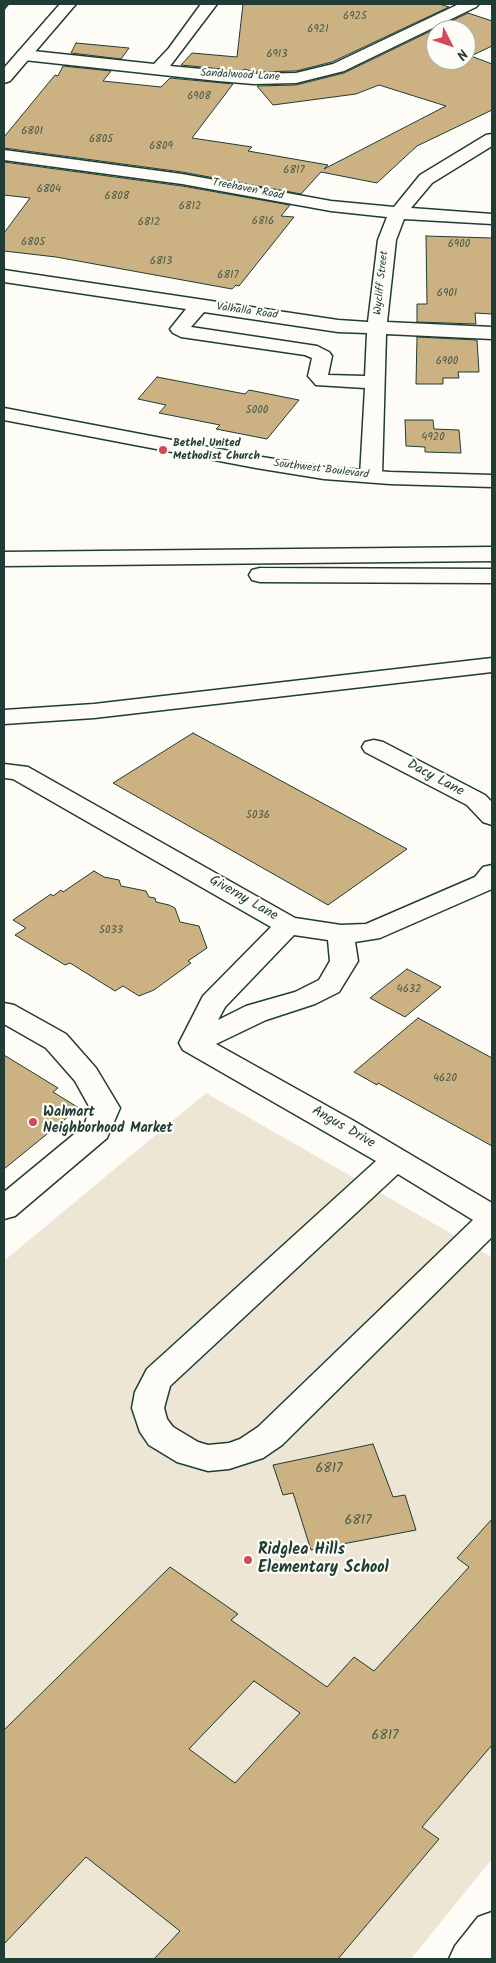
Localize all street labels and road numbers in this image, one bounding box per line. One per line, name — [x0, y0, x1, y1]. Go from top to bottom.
street label: Sandalwood Lane — [200, 67, 280, 85]
street label: Treehaven Road — [211, 177, 285, 203]
street label: Wycliff Street — [372, 250, 392, 316]
street label: Valhalla Road — [215, 301, 279, 323]
street label: Southwest Boulevard — [273, 458, 369, 482]
street label: Dacy Lane — [404, 757, 466, 801]
street label: Giverny Lane — [206, 873, 280, 925]
street label: Angus Drive — [308, 1103, 378, 1153]

